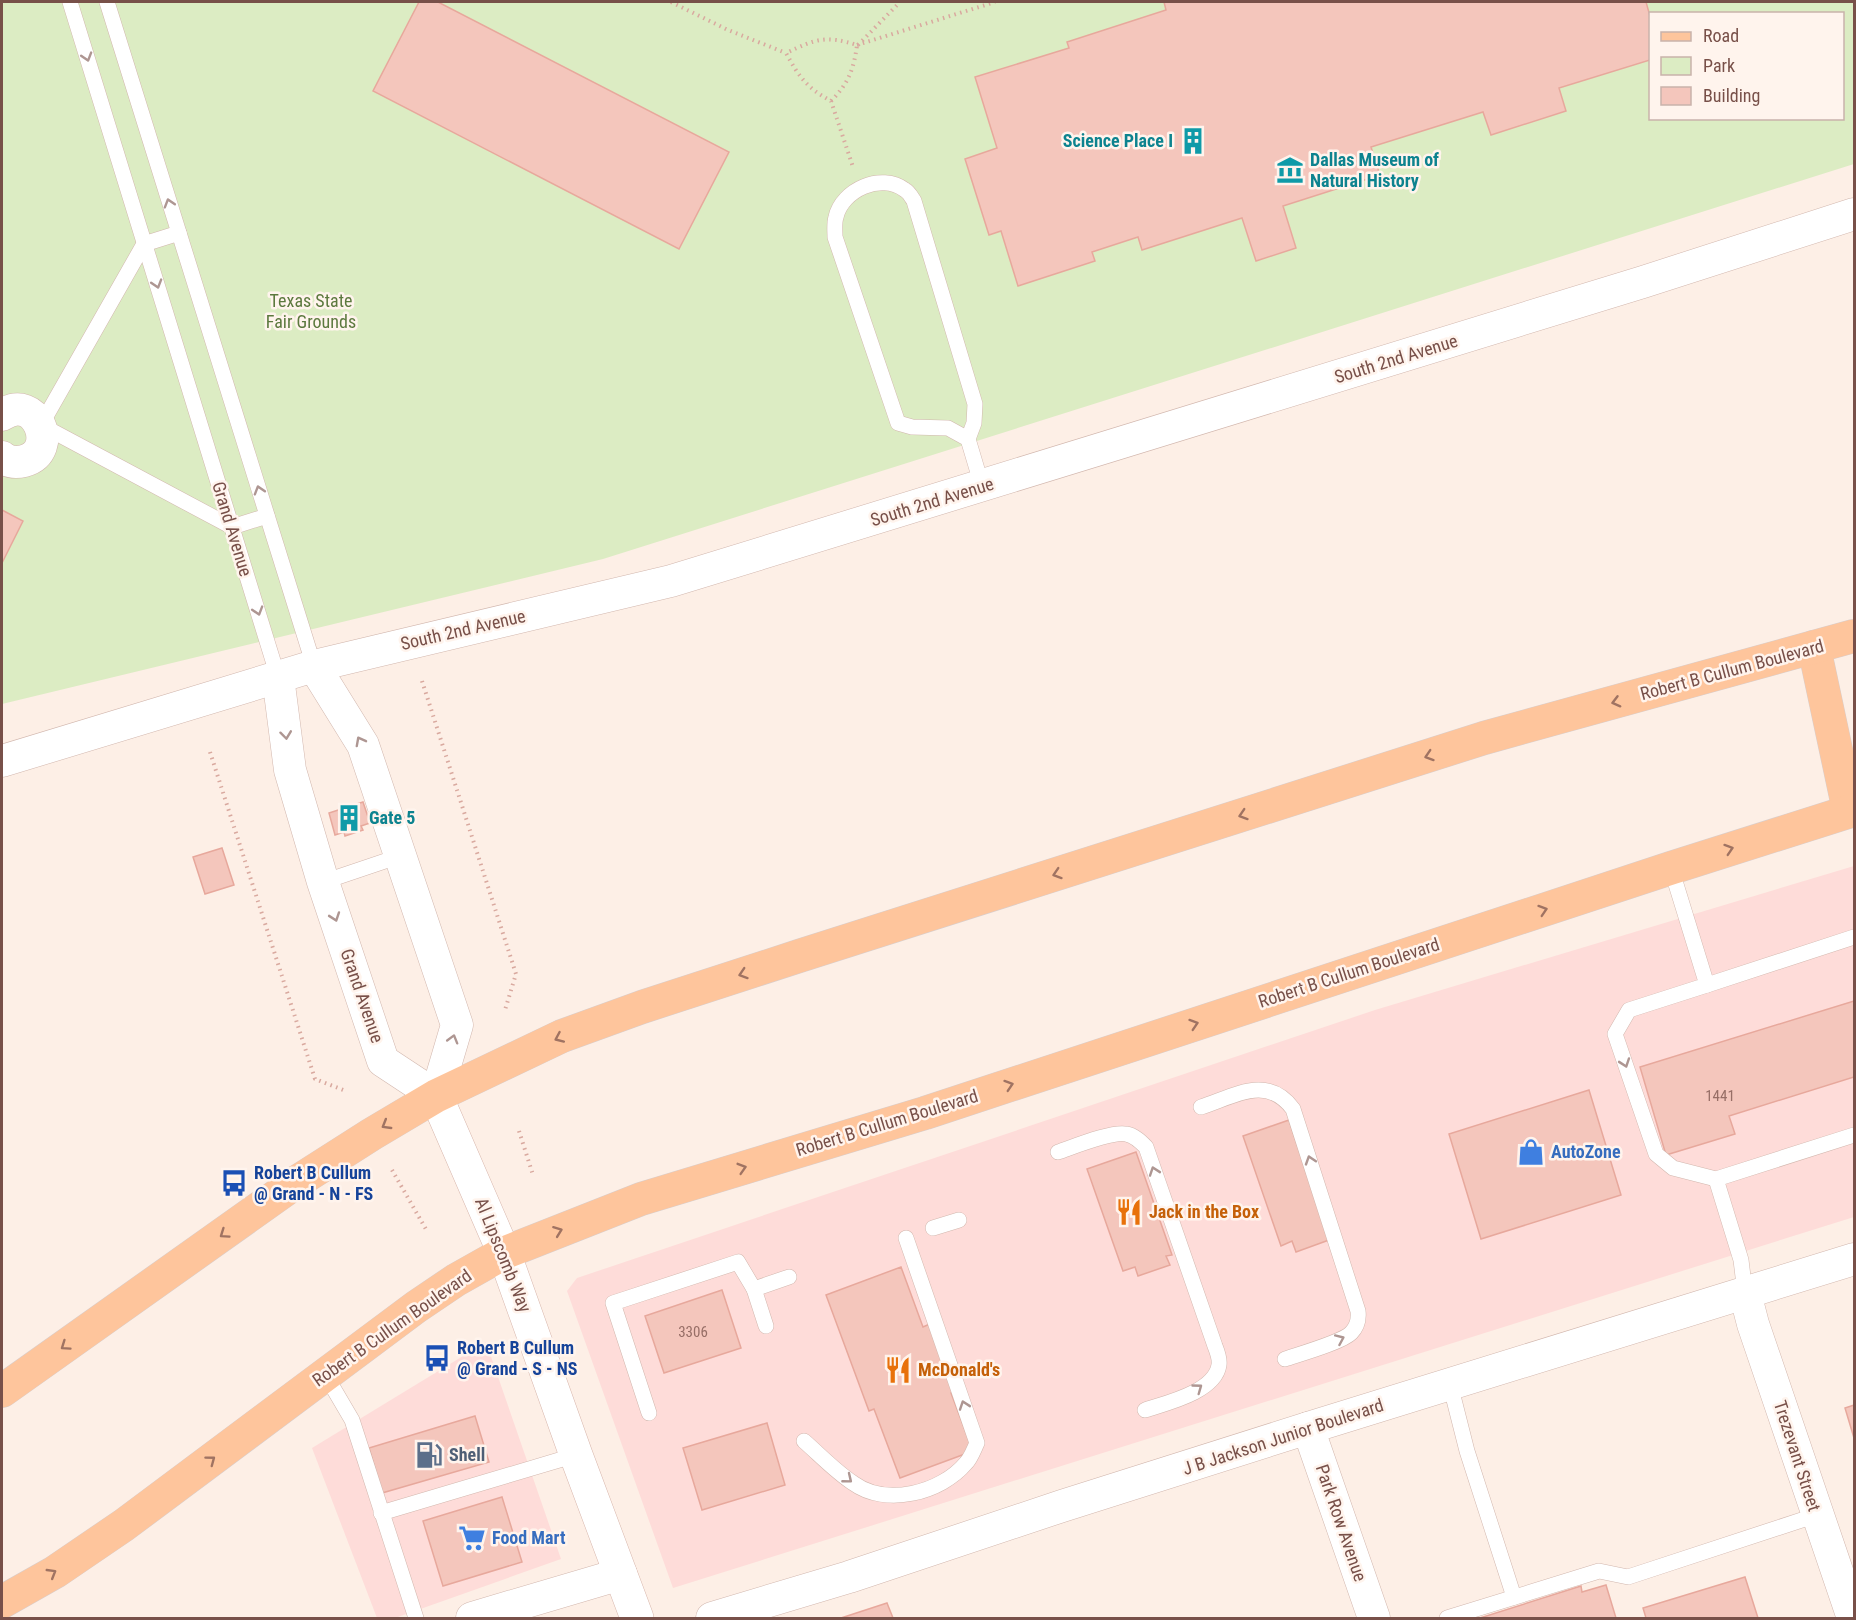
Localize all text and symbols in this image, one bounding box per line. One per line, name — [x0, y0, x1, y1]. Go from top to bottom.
legend — [1649, 12, 1844, 120]
text: Road — [1703, 25, 1739, 46]
one-way arrow — [80, 51, 92, 62]
text: Park — [1703, 55, 1735, 76]
text: Building — [1703, 85, 1760, 106]
building icon: Science Place I — [1178, 126, 1208, 156]
place label: Science Place I — [1063, 130, 1173, 151]
place label: Dallas Museum of Natural History — [1310, 149, 1439, 191]
museum icon: Dallas Museum of Natural History — [1275, 155, 1305, 185]
one-way arrow — [164, 198, 177, 209]
one-way arrow — [150, 278, 162, 289]
park label: Texas State Fair Grounds — [266, 290, 356, 332]
street label: South 2nd Avenue — [1332, 330, 1460, 387]
street label: South 2nd Avenue — [868, 473, 996, 530]
street label: Grand Avenue — [208, 479, 257, 579]
one-way arrow — [254, 485, 266, 496]
one-way arrow — [251, 605, 263, 616]
street label: South 2nd Avenue — [398, 605, 527, 654]
street label: Robert B Cullum Boulevard — [1638, 635, 1826, 704]
one-way arrow — [1611, 695, 1622, 707]
one-way arrow — [279, 730, 291, 740]
one-way arrow — [356, 737, 368, 748]
one-way arrow — [1424, 749, 1435, 761]
building icon: Gate 5 — [334, 803, 364, 833]
place label: Gate 5 — [369, 807, 415, 828]
one-way arrow — [1238, 808, 1249, 820]
one-way arrow — [1723, 844, 1734, 857]
one-way arrow — [1052, 867, 1063, 879]
one-way arrow — [1537, 905, 1548, 917]
one-way arrow — [328, 911, 340, 922]
street label: Robert B Cullum Boulevard — [1256, 933, 1442, 1012]
street label: Grand Avenue — [337, 946, 388, 1046]
one-way arrow — [738, 966, 749, 979]
one-way arrow — [1188, 1019, 1199, 1032]
one-way arrow — [555, 1030, 566, 1042]
one-way arrow — [445, 1035, 458, 1045]
one-way arrow — [1617, 1057, 1630, 1068]
one-way arrow — [1003, 1080, 1014, 1092]
street label: Robert B Cullum Boulevard — [793, 1085, 980, 1160]
house number: 1441 — [1705, 1087, 1735, 1105]
one-way arrow — [382, 1118, 392, 1130]
shop icon: AutoZone — [1516, 1137, 1546, 1167]
place label: AutoZone — [1551, 1141, 1621, 1162]
one-way arrow — [1305, 1155, 1317, 1166]
place label: Robert B Cullum @ Grand - N - FS — [254, 1162, 374, 1204]
one-way arrow — [736, 1163, 747, 1175]
one-way arrow — [1149, 1166, 1162, 1177]
bus stop icon: Robert B Cullum @ Grand - N - FS — [219, 1168, 249, 1198]
street label: Al Lipscomb Way — [471, 1194, 536, 1316]
restaurant icon: Jack in the Box — [1114, 1197, 1144, 1227]
place label: Jack in the Box — [1149, 1201, 1259, 1222]
one-way arrow — [552, 1226, 563, 1238]
one-way arrow — [219, 1227, 230, 1238]
street label: Robert B Cullum Boulevard — [308, 1265, 475, 1390]
house number: 3306 — [678, 1323, 708, 1341]
one-way arrow — [1333, 1334, 1344, 1346]
place label: Robert B Cullum @ Grand - S - NS — [457, 1337, 578, 1379]
one-way arrow — [60, 1339, 71, 1350]
bus stop icon: Robert B Cullum @ Grand - S - NS — [422, 1343, 452, 1373]
restaurant icon: McDonald's — [883, 1355, 913, 1385]
place label: McDonald's — [918, 1359, 1000, 1380]
one-way arrow — [1192, 1384, 1203, 1395]
street label: J B Jackson Junior Boulevard — [1180, 1394, 1386, 1479]
street label: Trezevant Street — [1770, 1398, 1825, 1514]
one-way arrow — [959, 1400, 972, 1411]
fuel station icon: Shell — [414, 1440, 444, 1470]
place label: Shell — [449, 1444, 485, 1465]
one-way arrow — [205, 1456, 216, 1467]
street label: Park Row Avenue — [1312, 1462, 1371, 1584]
one-way arrow — [841, 1472, 852, 1483]
supermarket icon: Food Mart — [457, 1523, 487, 1553]
place label: Food Mart — [492, 1527, 566, 1548]
one-way arrow — [46, 1568, 56, 1580]

